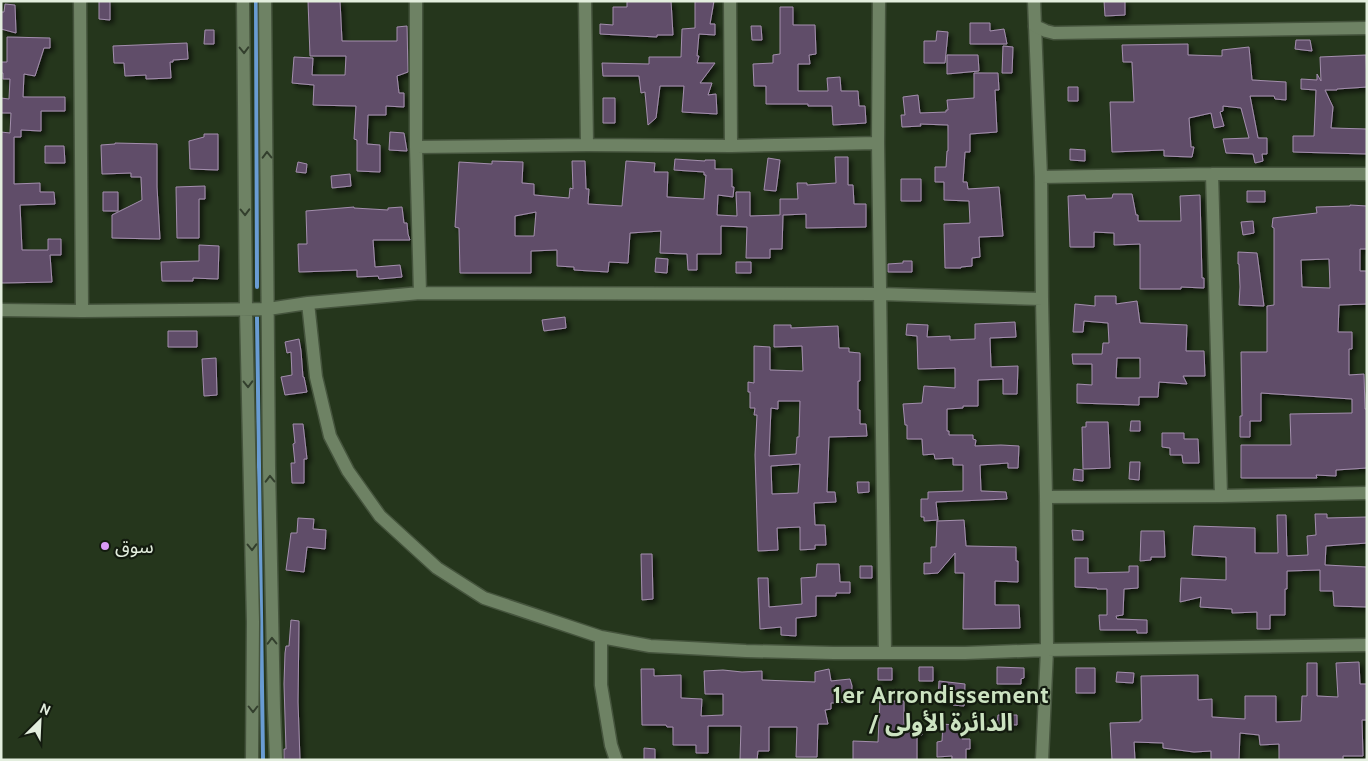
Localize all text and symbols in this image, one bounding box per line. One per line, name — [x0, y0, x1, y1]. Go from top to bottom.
one-way arrow — [238, 46, 249, 54]
one-way arrow — [262, 151, 272, 158]
one-way arrow — [240, 209, 250, 217]
one-way arrow — [243, 381, 253, 389]
one-way arrow — [264, 474, 275, 482]
place label: سوق — [115, 535, 154, 558]
marker: سوق — [99, 540, 111, 552]
one-way arrow — [246, 543, 257, 551]
one-way arrow — [267, 637, 277, 644]
district label: 1er Arrondissement / الدائرة الأولى — [833, 680, 1049, 737]
north arrow — [15, 696, 65, 746]
text: N — [37, 699, 53, 719]
one-way arrow — [248, 706, 258, 714]

